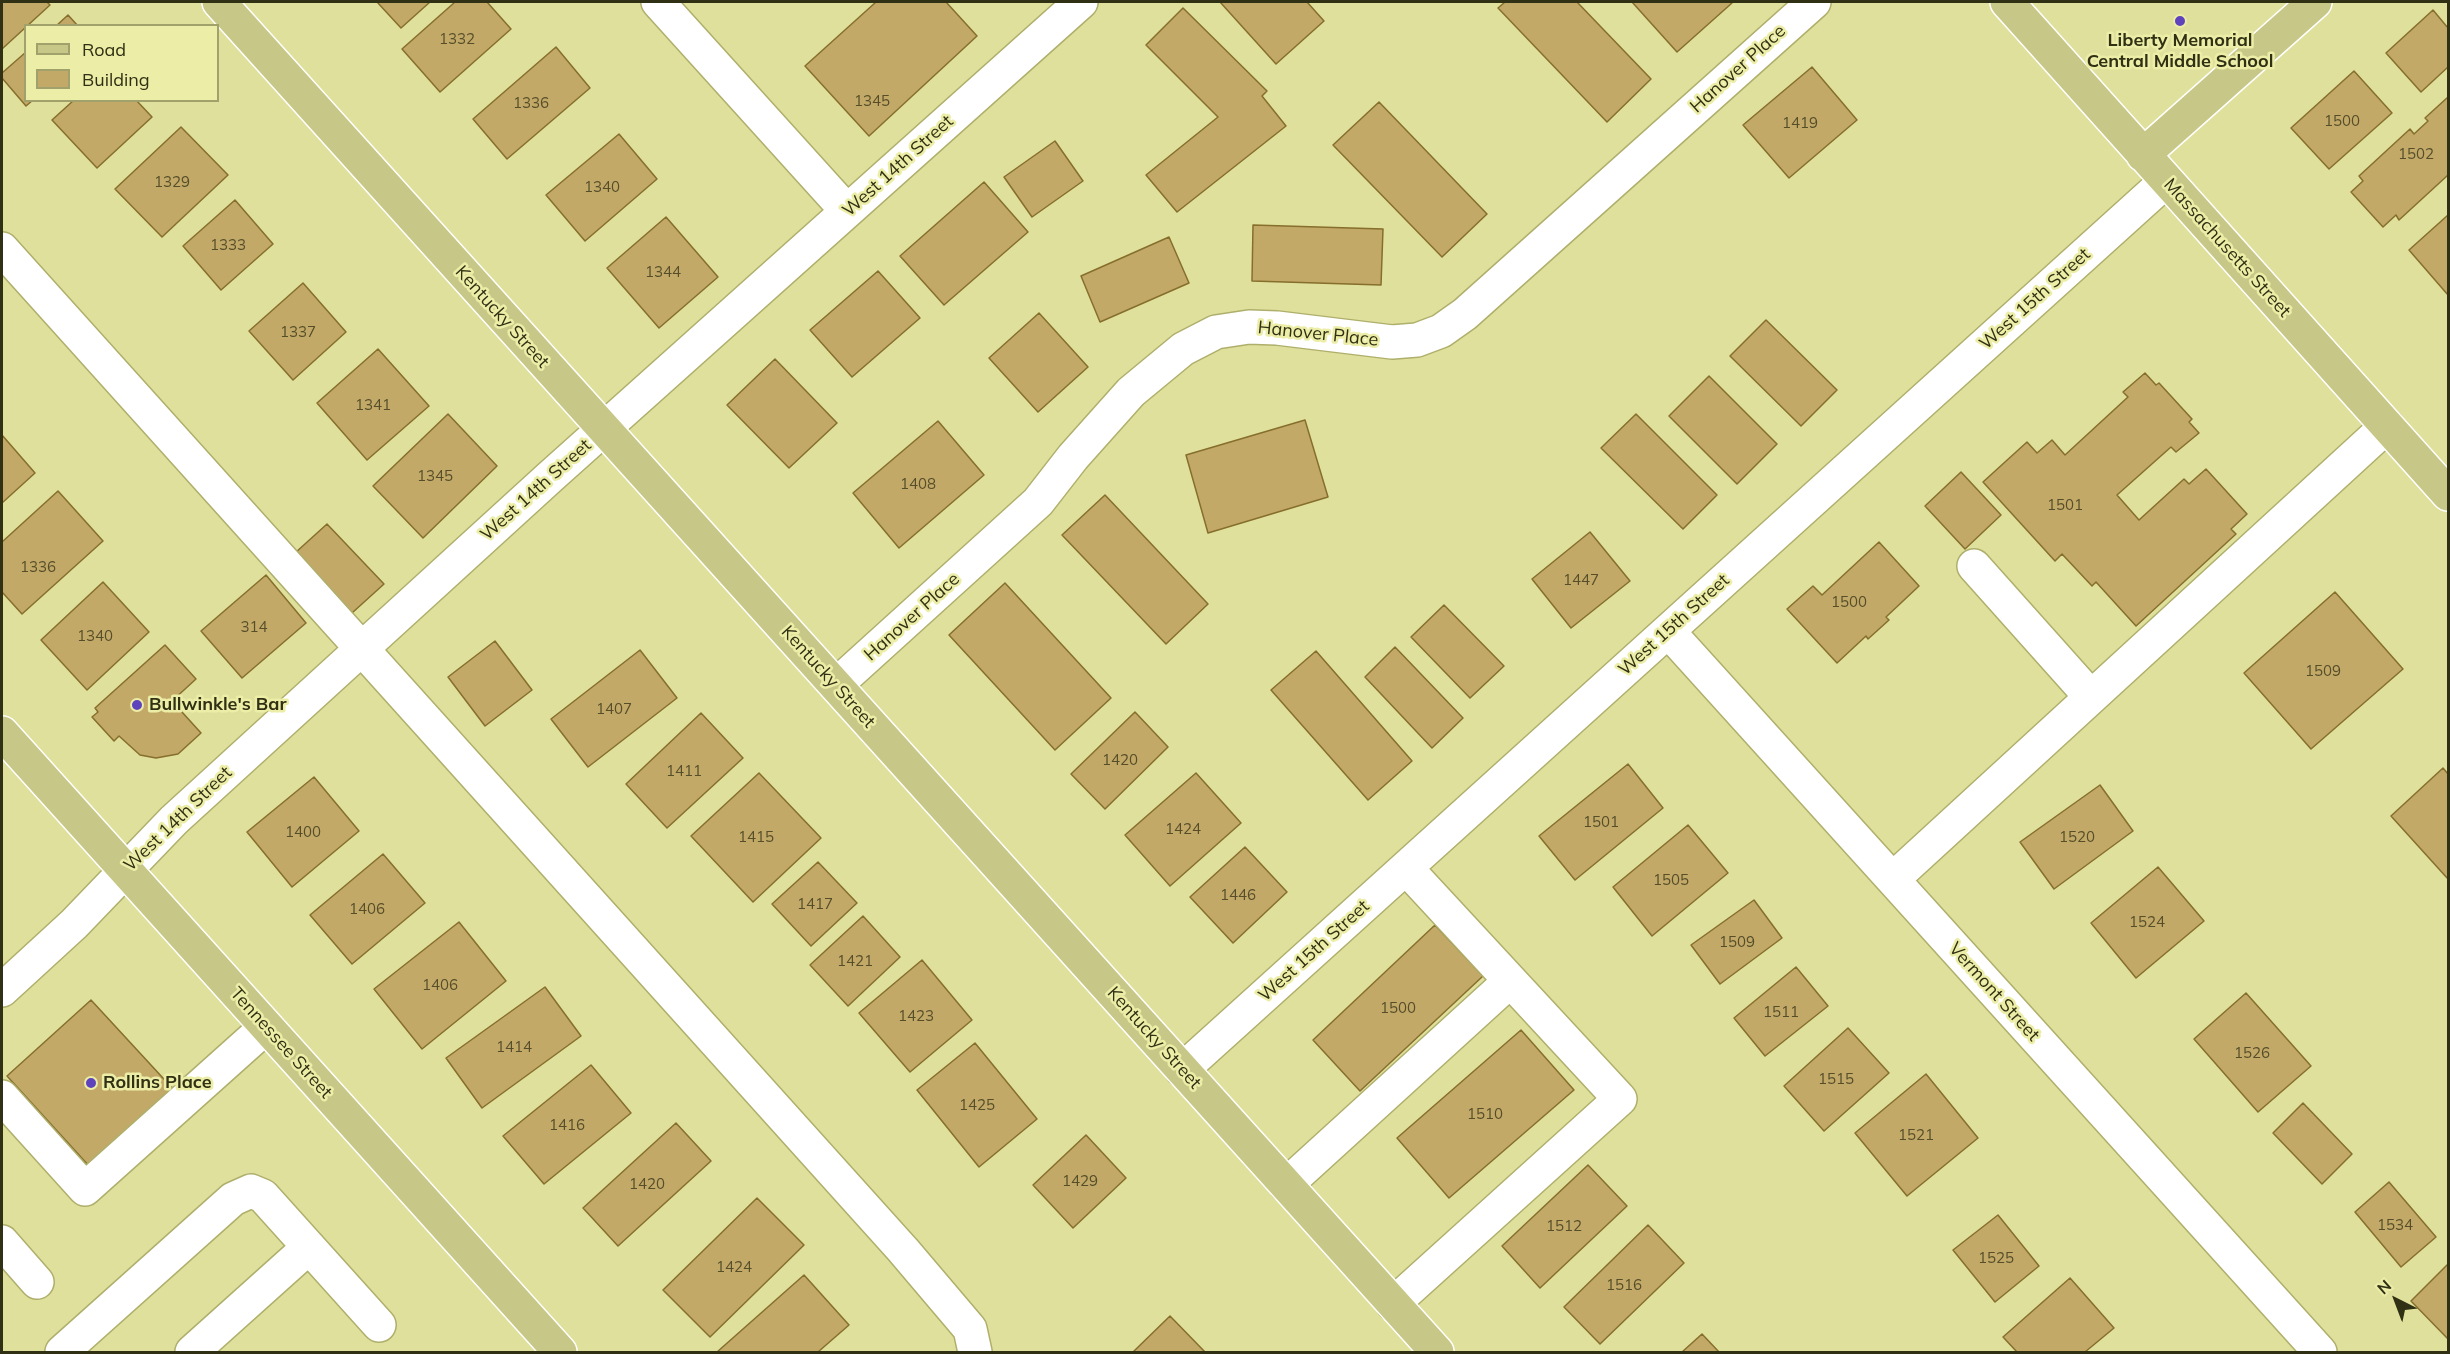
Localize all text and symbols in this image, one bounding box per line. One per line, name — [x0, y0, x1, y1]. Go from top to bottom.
marker: Liberty Memorial Central Middle School — [2173, 14, 2187, 28]
street label: Hanover Place — [1686, 20, 1790, 118]
legend — [24, 24, 219, 102]
house number: 1332 — [439, 30, 475, 48]
place label: Liberty Memorial Central Middle School — [2087, 30, 2273, 72]
text: Road — [82, 38, 126, 61]
text: Building — [82, 68, 150, 91]
house number: 1345 — [854, 92, 890, 110]
house number: 1336 — [513, 94, 549, 112]
street label: West 14th Street — [838, 111, 958, 221]
house number: 1500 — [2324, 112, 2360, 130]
house number: 1419 — [1782, 114, 1818, 132]
house number: 1502 — [2398, 145, 2434, 163]
house number: 1329 — [154, 173, 190, 191]
street label: Massachusetts Street — [2159, 174, 2295, 322]
house number: 1340 — [584, 178, 620, 196]
house number: 1333 — [210, 236, 246, 254]
street label: West 15th Street — [1975, 244, 2095, 354]
street label: Kentucky Street — [450, 261, 554, 373]
house number: 1344 — [645, 263, 681, 281]
street label: Hanover Place — [1257, 317, 1379, 351]
house number: 1337 — [280, 323, 316, 341]
house number: 1341 — [355, 396, 391, 414]
street label: West 14th Street — [476, 435, 596, 545]
house number: 1345 — [417, 467, 453, 485]
house number: 1408 — [900, 475, 936, 493]
house number: 1501 — [2047, 496, 2083, 514]
house number: 1336 — [20, 558, 56, 576]
street label: Hanover Place — [860, 568, 964, 666]
street label: West 15th Street — [1614, 570, 1734, 680]
house number: 1447 — [1563, 571, 1599, 589]
house number: 1500 — [1831, 593, 1867, 611]
house number: 314 — [241, 618, 267, 636]
street label: Kentucky Street — [776, 621, 880, 733]
house number: 1340 — [77, 627, 113, 645]
house number: 1509 — [2305, 662, 2341, 680]
place label: Bullwinkle's Bar — [149, 694, 286, 716]
marker: Bullwinkle's Bar — [130, 698, 144, 712]
house number: 1407 — [596, 700, 632, 718]
house number: 1420 — [1102, 751, 1138, 769]
street label: West 14th Street — [120, 762, 236, 876]
house number: 1411 — [666, 762, 702, 780]
house number: 1501 — [1583, 813, 1619, 831]
house number: 1424 — [1165, 820, 1201, 838]
house number: 1400 — [285, 823, 321, 841]
house number: 1415 — [738, 828, 774, 846]
house number: 1520 — [2059, 828, 2095, 846]
house number: 1505 — [1653, 871, 1689, 889]
house number: 1446 — [1220, 886, 1256, 904]
house number: 1417 — [797, 895, 833, 913]
street label: West 15th Street — [1254, 896, 1374, 1006]
house number: 1406 — [349, 900, 385, 918]
house number: 1524 — [2129, 913, 2165, 931]
house number: 1509 — [1719, 933, 1755, 951]
street label: Vermont Street — [1944, 938, 2044, 1046]
house number: 1421 — [837, 952, 873, 970]
house number: 1406 — [422, 976, 458, 994]
street label: Kentucky Street — [1102, 982, 1206, 1094]
street label: Tennessee Street — [225, 983, 337, 1103]
house number: 1500 — [1380, 999, 1416, 1017]
house number: 1511 — [1763, 1003, 1799, 1021]
house number: 1423 — [898, 1007, 934, 1025]
house number: 1414 — [496, 1038, 532, 1056]
house number: 1526 — [2234, 1044, 2270, 1062]
house number: 1515 — [1818, 1070, 1854, 1088]
place label: Rollins Place — [103, 1072, 212, 1094]
marker: Rollins Place — [84, 1076, 98, 1090]
house number: 1425 — [959, 1096, 995, 1114]
house number: 1510 — [1467, 1105, 1503, 1123]
house number: 1416 — [549, 1116, 585, 1134]
house number: 1521 — [1898, 1126, 1934, 1144]
house number: 1429 — [1062, 1172, 1098, 1190]
house number: 1420 — [629, 1175, 665, 1193]
house number: 1534 — [2377, 1216, 2413, 1234]
house number: 1512 — [1546, 1217, 1582, 1235]
house number: 1525 — [1978, 1249, 2014, 1267]
house number: 1424 — [716, 1258, 752, 1276]
north arrow — [2366, 1270, 2426, 1330]
text: N — [2373, 1275, 2395, 1298]
house number: 1516 — [1606, 1276, 1642, 1294]

